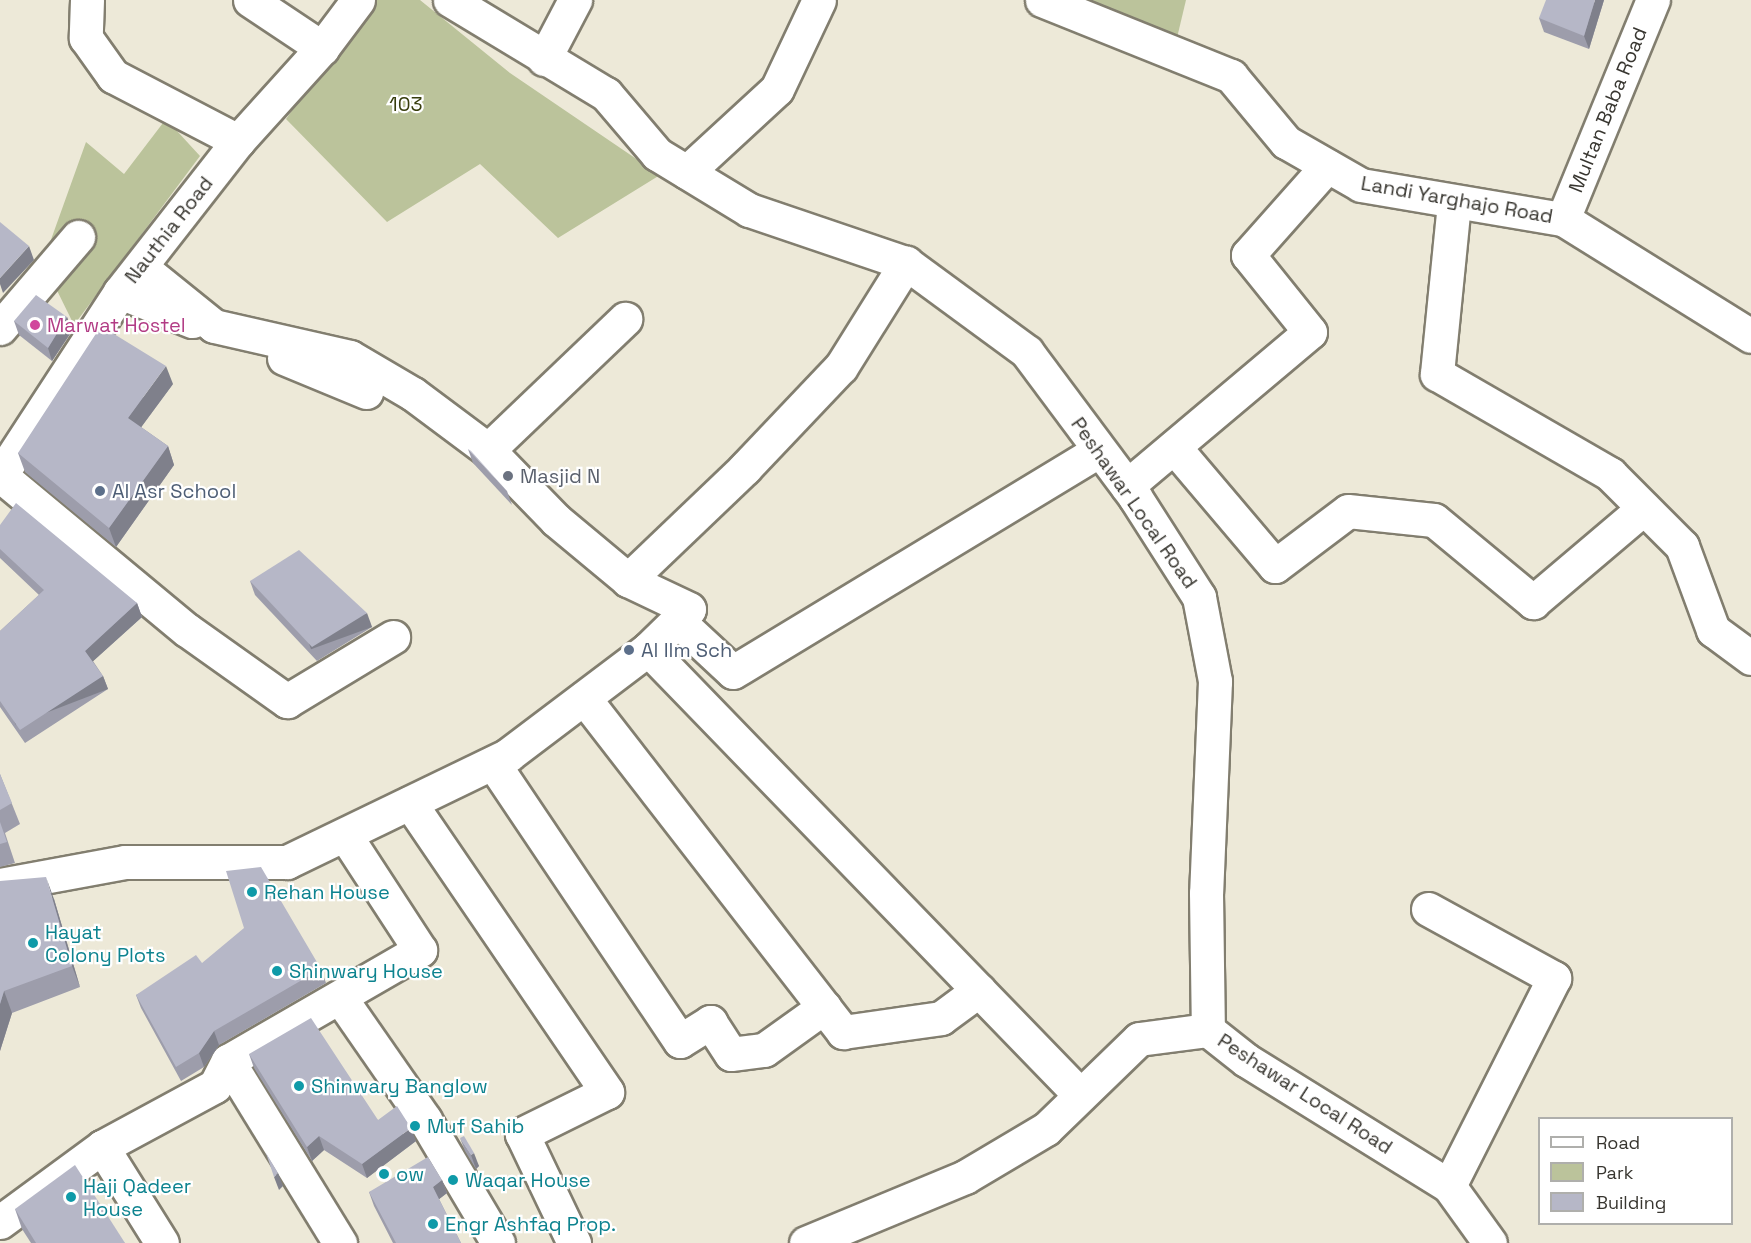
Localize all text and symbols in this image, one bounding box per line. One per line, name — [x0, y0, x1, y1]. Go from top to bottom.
street label: Multan Baba Road — [1564, 24, 1652, 196]
park label: 103 — [389, 92, 423, 116]
street label: Landi Yarghajo Road — [1359, 171, 1555, 229]
street label: Nauthia Road — [120, 172, 218, 288]
place label: Marwat Hostel — [47, 313, 186, 337]
marker: Marwat Hostel — [28, 318, 42, 332]
street label: Peshawar Local Road — [1066, 413, 1202, 593]
place label: Masjid N — [520, 464, 600, 488]
marker: Masjid N — [501, 469, 515, 483]
place label: Al Asr School — [112, 479, 237, 503]
marker: Al Asr School — [93, 484, 107, 498]
place label: Al Ilm Sch — [641, 638, 732, 662]
marker: Al Ilm Sch — [622, 643, 636, 657]
place label: Rehan House — [264, 880, 390, 904]
marker: Rehan House — [245, 885, 259, 899]
place label: Hayat Colony Plots — [45, 920, 166, 967]
marker: Hayat Colony Plots — [26, 936, 40, 950]
place label: Shinwary House — [289, 959, 443, 983]
marker: Shinwary House — [270, 964, 284, 978]
street label: Peshawar Local Road — [1213, 1029, 1397, 1159]
place label: Shinwary Banglow — [311, 1074, 488, 1098]
marker: Shinwary Banglow — [292, 1079, 306, 1093]
place label: Muf Sahib — [427, 1114, 524, 1138]
legend — [1538, 1117, 1733, 1225]
marker: Muf Sahib — [408, 1119, 422, 1133]
text: Road — [1596, 1131, 1640, 1154]
text: Park — [1596, 1161, 1633, 1184]
place label: ow — [396, 1162, 424, 1186]
marker: ow — [377, 1167, 391, 1181]
place label: Waqar House — [465, 1168, 591, 1192]
marker: Waqar House — [446, 1173, 460, 1187]
place label: Haji Qadeer House — [83, 1174, 191, 1221]
marker: Haji Qadeer House — [64, 1190, 78, 1204]
text: Building — [1596, 1191, 1666, 1214]
place label: Engr Ashfaq Prop. — [445, 1212, 616, 1236]
marker: Engr Ashfaq Prop. — [426, 1217, 440, 1231]

